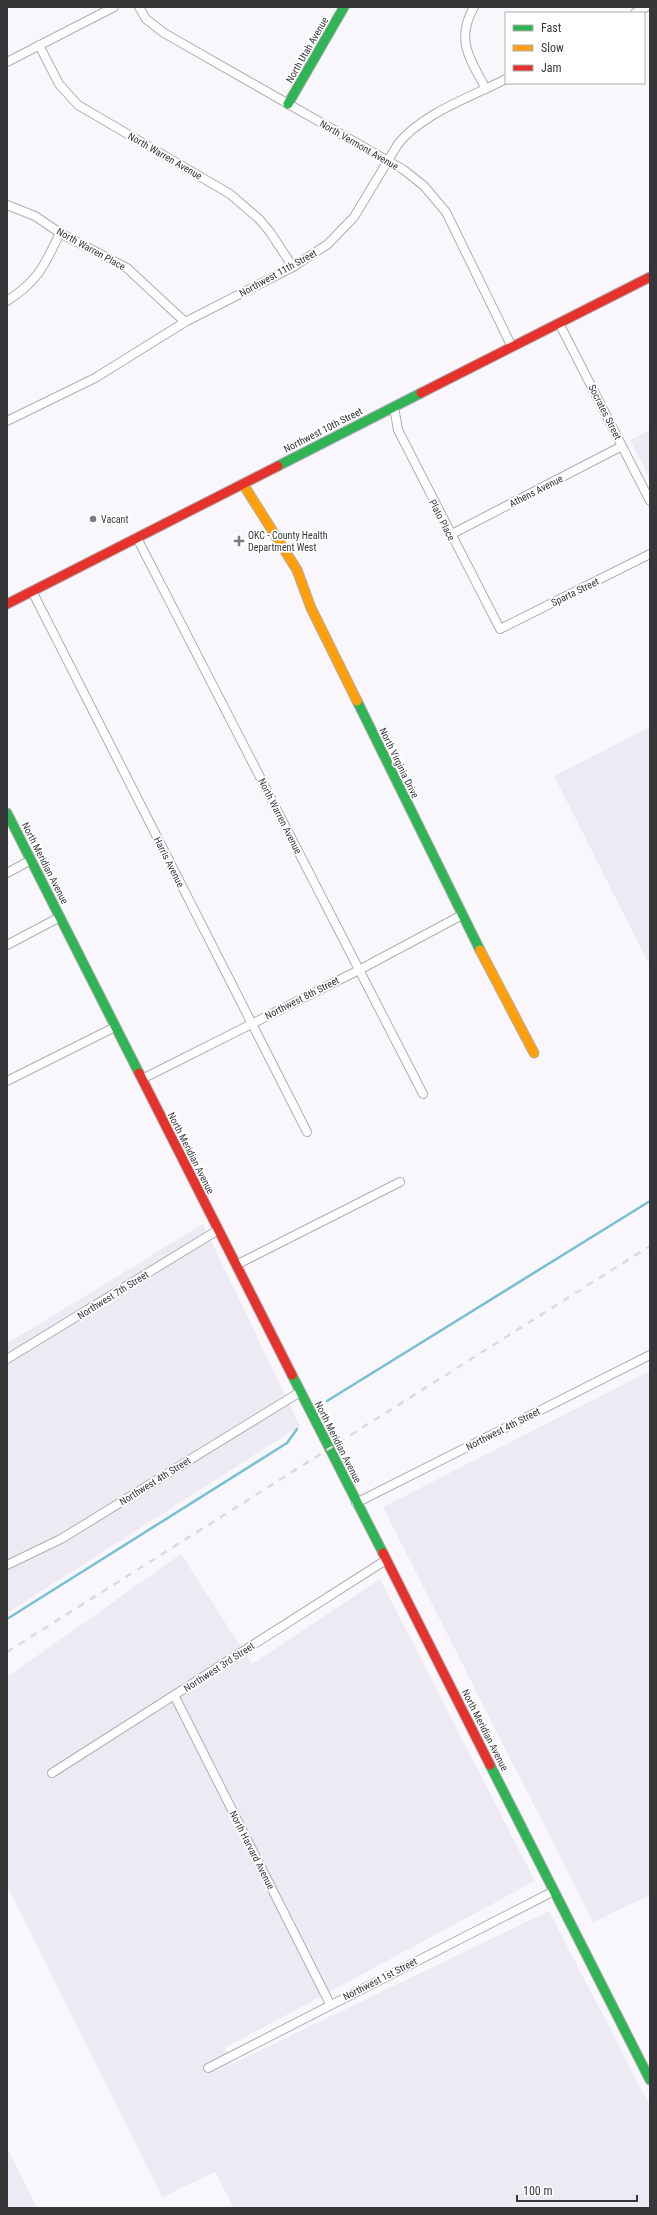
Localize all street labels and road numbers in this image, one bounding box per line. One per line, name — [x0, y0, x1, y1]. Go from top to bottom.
street label: North Utah Avenue — [284, 15, 330, 85]
street label: North Vermont Avenue — [318, 118, 401, 172]
street label: North Warren Avenue — [126, 130, 204, 182]
street label: North Warren Place — [55, 226, 127, 273]
street label: Northwest 11th Street — [237, 247, 319, 299]
street label: Socrates Street — [586, 383, 624, 441]
street label: Northwest 10th Street — [282, 405, 364, 455]
street label: Athens Avenue — [507, 473, 565, 509]
street label: Plato Place — [427, 498, 457, 543]
street label: Sparta Street — [549, 576, 601, 608]
street label: North Virginia Drive — [377, 726, 421, 800]
street label: North Warren Avenue — [256, 776, 304, 856]
street label: North Meridian Avenue — [20, 820, 71, 906]
street label: Harris Avenue — [152, 835, 187, 889]
street label: Northwest 8th Street — [263, 975, 341, 1021]
street label: North Meridian Avenue — [166, 1110, 217, 1196]
street label: Northwest 7th Street — [75, 1269, 151, 1321]
street label: North Meridian Avenue — [313, 1399, 364, 1485]
street label: Northwest 4th Street — [464, 1406, 542, 1452]
street label: Northwest 4th Street — [117, 1455, 193, 1507]
street label: Northwest 3rd Street — [182, 1640, 256, 1694]
street label: North Meridian Avenue — [460, 1687, 511, 1773]
street label: North Harvard Avenue — [227, 1809, 277, 1891]
street label: Northwest 1st Street — [341, 1956, 419, 2002]

